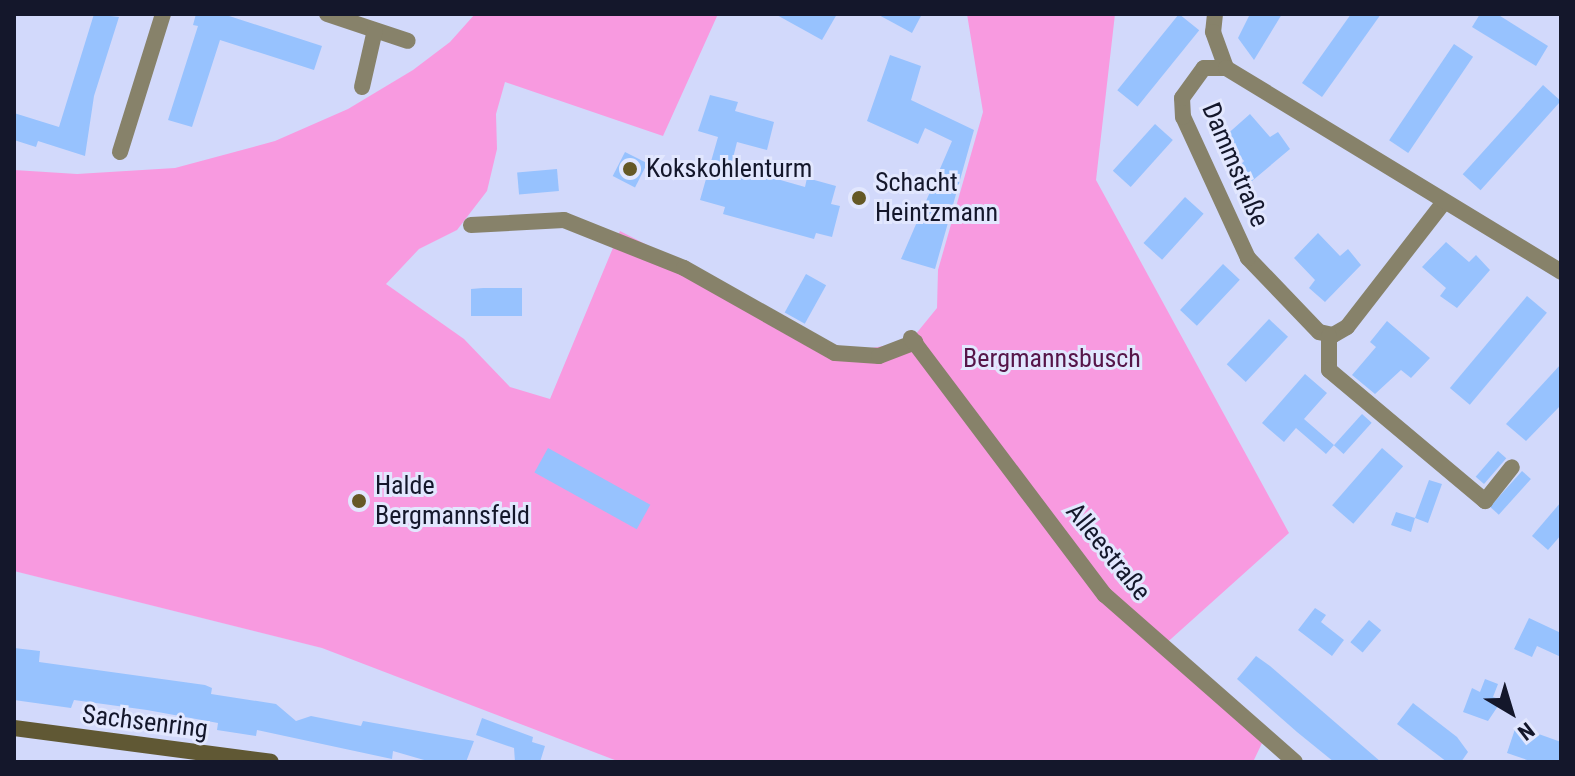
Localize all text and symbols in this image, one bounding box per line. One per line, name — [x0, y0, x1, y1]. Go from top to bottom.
street label: Dammstraße — [1195, 98, 1275, 232]
place label: Kokskohlenturm — [646, 153, 812, 185]
marker: Kokskohlenturm — [621, 160, 639, 178]
place label: Schacht Heintzmann — [875, 167, 998, 228]
marker: Schacht Heintzmann — [850, 189, 868, 207]
park label: Bergmannsbusch — [963, 343, 1141, 375]
place label: Halde Bergmannsfeld — [375, 470, 530, 532]
marker: Halde Bergmannsfeld — [350, 492, 368, 510]
street label: Alleestraße — [1059, 497, 1157, 607]
north arrow — [1471, 672, 1551, 752]
street label: Sachsenring — [80, 699, 210, 745]
text: N — [1513, 717, 1539, 745]

